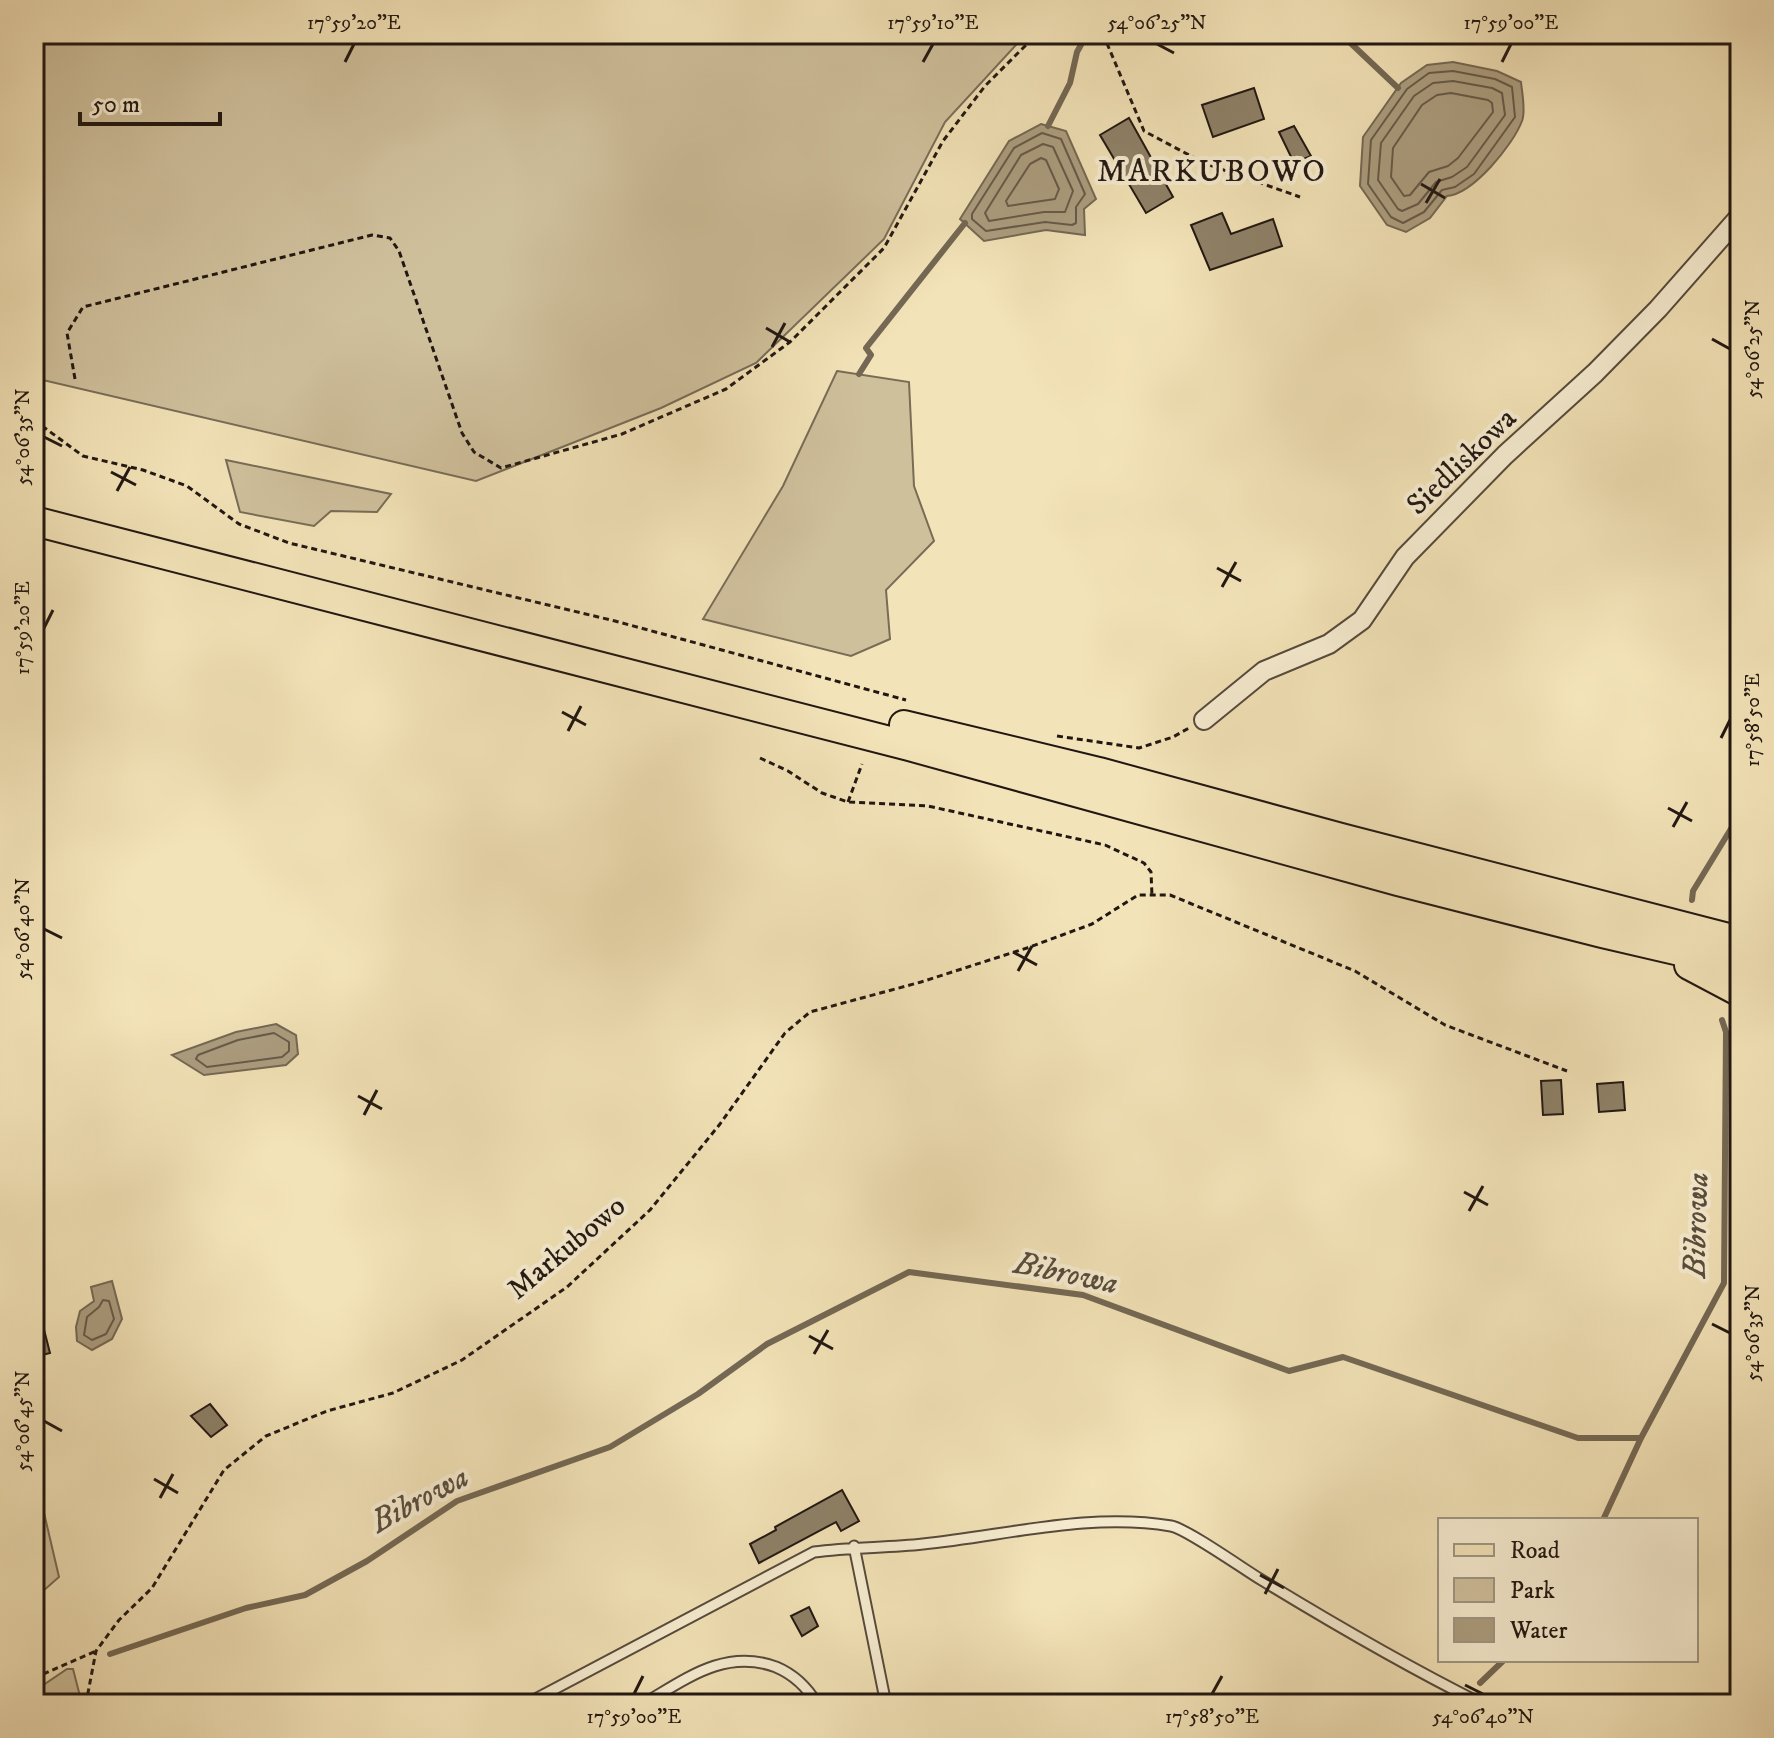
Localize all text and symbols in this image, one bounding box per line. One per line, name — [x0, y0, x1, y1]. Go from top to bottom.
text: 17°59'20"E — [307, 11, 401, 36]
text: 17°59'10"E — [887, 11, 979, 36]
text: 54°06'25"N — [1107, 11, 1207, 36]
text: 17°59'00"E — [1464, 11, 1558, 36]
scale bar — [80, 76, 220, 126]
text: 50 m — [92, 90, 140, 120]
district label: MARKUBOWO — [1097, 152, 1327, 192]
text: 54°06'25"N — [1741, 299, 1766, 399]
text: 54°06'35"N — [11, 389, 36, 485]
street label: Siedliskowa — [1399, 400, 1525, 523]
text: 17°59'20"E — [11, 581, 36, 675]
text: 17°58'50"E — [1741, 673, 1766, 767]
text: 54°06'40"N — [11, 878, 36, 980]
water label: Bibrowa — [1675, 1172, 1719, 1279]
street label: Markubowo — [500, 1188, 634, 1308]
water label: Bibrowa — [1009, 1243, 1122, 1304]
text: 54°06'35"N — [1741, 1285, 1766, 1381]
text: 54°06'45"N — [11, 1371, 36, 1471]
water label: Bibrowa — [363, 1458, 476, 1543]
legend — [1438, 1518, 1698, 1662]
text: Road — [1510, 1536, 1560, 1566]
text: Park — [1510, 1576, 1555, 1606]
text: Water — [1509, 1616, 1567, 1646]
text: 17°59'00"E — [587, 1705, 681, 1730]
text: 17°58'50"E — [1165, 1705, 1259, 1730]
text: 54°06'40"N — [1432, 1705, 1534, 1730]

